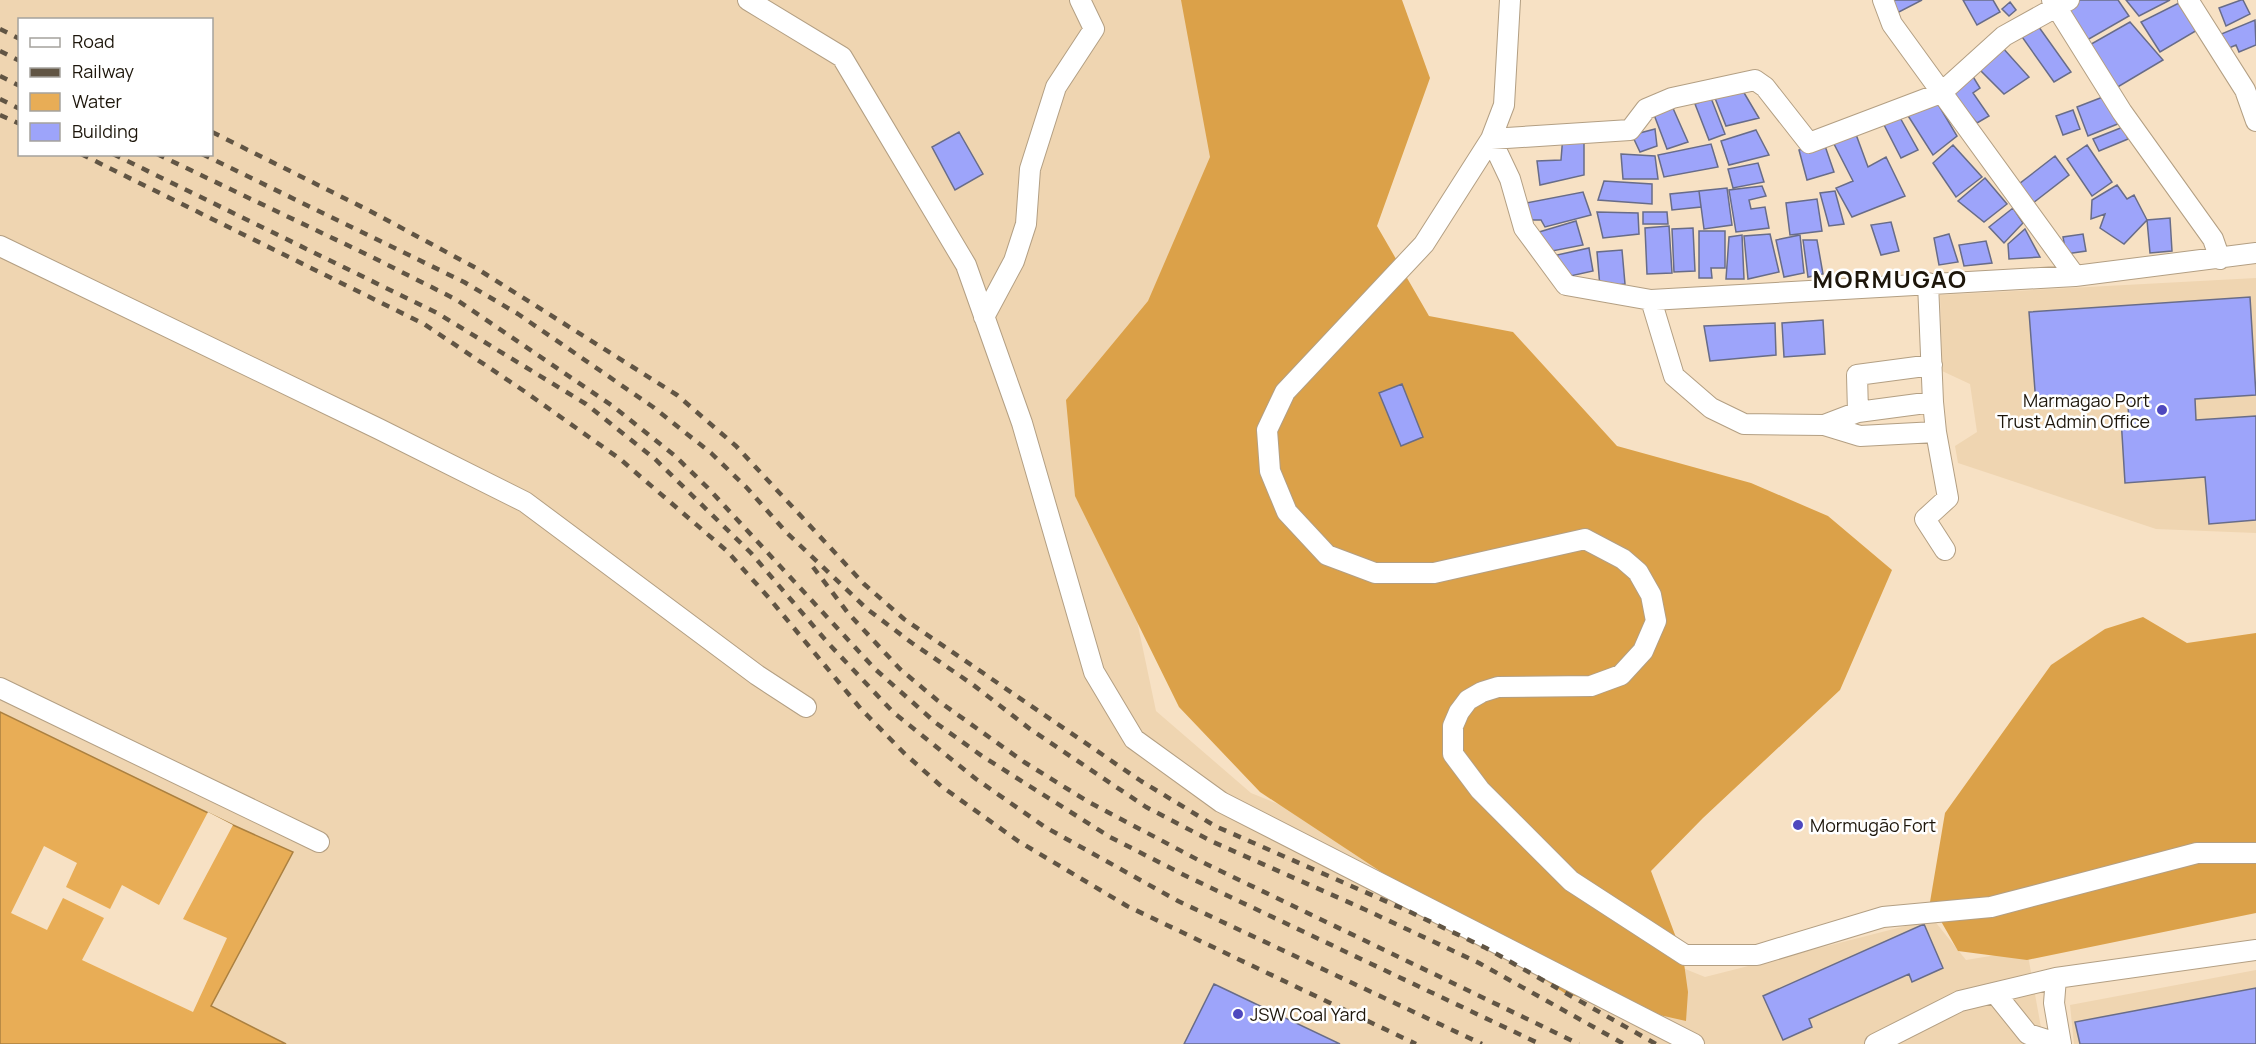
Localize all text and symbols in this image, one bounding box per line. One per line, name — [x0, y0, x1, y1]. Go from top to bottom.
legend — [18, 18, 213, 156]
text: Road — [72, 29, 115, 53]
text: Railway — [72, 59, 134, 83]
text: Water — [72, 89, 122, 113]
text: Building — [72, 119, 138, 143]
district label: MORMUGAO — [1813, 262, 1967, 295]
place label: Marmagao Port Trust Admin Office — [1997, 388, 2150, 433]
marker: Marmagao Port Trust Admin Office — [2155, 403, 2169, 417]
place label: Mormugão Fort — [1810, 813, 1936, 837]
marker: Mormugão Fort — [1791, 818, 1805, 832]
place label: JSW Coal Yard — [1250, 1002, 1366, 1026]
marker: JSW Coal Yard — [1231, 1007, 1245, 1021]

